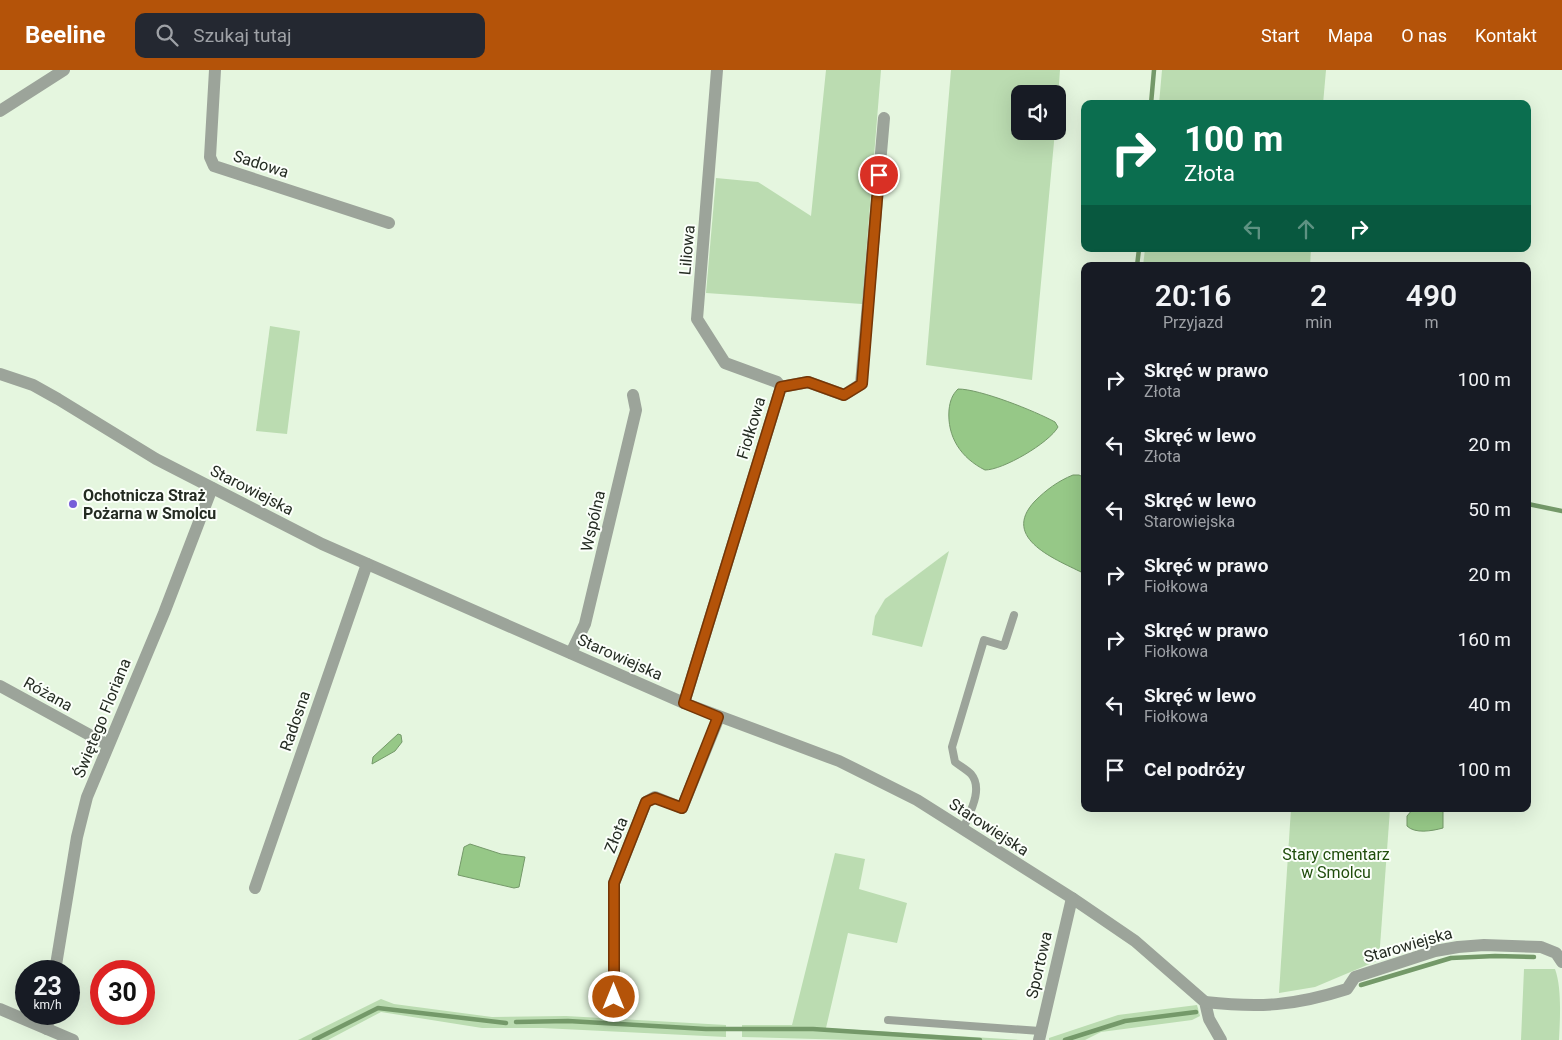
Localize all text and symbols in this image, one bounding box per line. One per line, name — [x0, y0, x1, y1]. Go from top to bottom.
search box — [135, 13, 485, 58]
text: Beeline — [25, 21, 105, 49]
icon: search — [153, 21, 181, 49]
text: Szukaj tutaj — [193, 24, 292, 47]
text: Start — [1261, 25, 1300, 46]
text: Mapa — [1328, 25, 1373, 46]
text: O nas — [1401, 25, 1447, 46]
text: Kontakt — [1475, 25, 1537, 46]
map controls — [1011, 85, 1066, 140]
button: sound — [1011, 85, 1066, 140]
text: 100 m — [1184, 119, 1283, 160]
icon: right — [1101, 120, 1166, 185]
street label: Sadowa — [231, 146, 291, 182]
pin — [858, 154, 900, 196]
icon: arrive — [865, 161, 893, 189]
text: Złota — [1184, 161, 1235, 186]
icon: left — [1239, 215, 1267, 243]
icon: ahead — [1292, 215, 1320, 243]
icon: right — [1345, 215, 1373, 243]
street label: Liliowa — [675, 224, 699, 276]
text: 20:16 — [1155, 278, 1232, 313]
text: 2 — [1310, 278, 1327, 313]
text: 490 — [1406, 278, 1457, 313]
text: Przyjazd — [1163, 313, 1223, 332]
text: min — [1305, 313, 1332, 332]
text: m — [1424, 313, 1439, 332]
text: Skręć w prawo — [1144, 359, 1268, 382]
icon: right — [1101, 366, 1129, 394]
text: 100 m — [1458, 368, 1511, 391]
text: Złota — [1144, 382, 1181, 401]
street label: Fiołkowa — [733, 395, 769, 461]
text: Skręć w lewo — [1144, 424, 1256, 447]
icon: left — [1101, 431, 1129, 459]
text: 20 m — [1468, 433, 1511, 456]
text: Złota — [1144, 447, 1181, 466]
street label: Starowiejska — [207, 461, 297, 519]
place label: Ochotnicza Straż Pożarna w Smolcu — [83, 486, 216, 523]
street label: Wspólna — [577, 489, 609, 553]
text: Skręć w lewo — [1144, 489, 1256, 512]
icon: left — [1101, 496, 1129, 524]
marker: Ochotnicza Straż Pożarna w Smolcu — [67, 498, 79, 510]
text: 50 m — [1468, 498, 1511, 521]
text: Starowiejska — [1144, 512, 1235, 531]
text: Skręć w prawo — [1144, 554, 1268, 577]
icon: right — [1101, 561, 1129, 589]
text: 20 m — [1468, 563, 1511, 586]
text: Fiołkowa — [1144, 577, 1208, 596]
text: Skręć w prawo — [1144, 619, 1268, 642]
icon: right — [1101, 626, 1129, 654]
text: 160 m — [1458, 628, 1511, 651]
street label: Starowiejska — [575, 630, 665, 684]
text: Fiołkowa — [1144, 642, 1208, 661]
street label: Świętego Floriana — [68, 655, 135, 780]
street label: Różana — [20, 673, 76, 715]
text: Skręć w lewo — [1144, 684, 1256, 707]
street label: Radosna — [276, 688, 314, 754]
icon: left — [1101, 691, 1129, 719]
text: 40 m — [1468, 693, 1511, 716]
text: Fiołkowa — [1144, 707, 1208, 726]
icon: arrive — [1101, 756, 1129, 784]
text: Cel podróży — [1144, 758, 1245, 781]
text: 100 m — [1458, 758, 1511, 781]
street label: Starowiejska — [946, 794, 1032, 860]
street label: Złota — [600, 814, 632, 856]
park label: Stary cmentarz w Smolcu — [1282, 845, 1390, 882]
street label: Starowiejska — [1362, 923, 1454, 967]
street label: Sportowa — [1022, 930, 1056, 1000]
speed limit sign: 30 — [90, 960, 155, 1025]
position arrow — [587, 970, 639, 1022]
text: 23 — [33, 972, 62, 1001]
text: km/h — [33, 998, 62, 1012]

